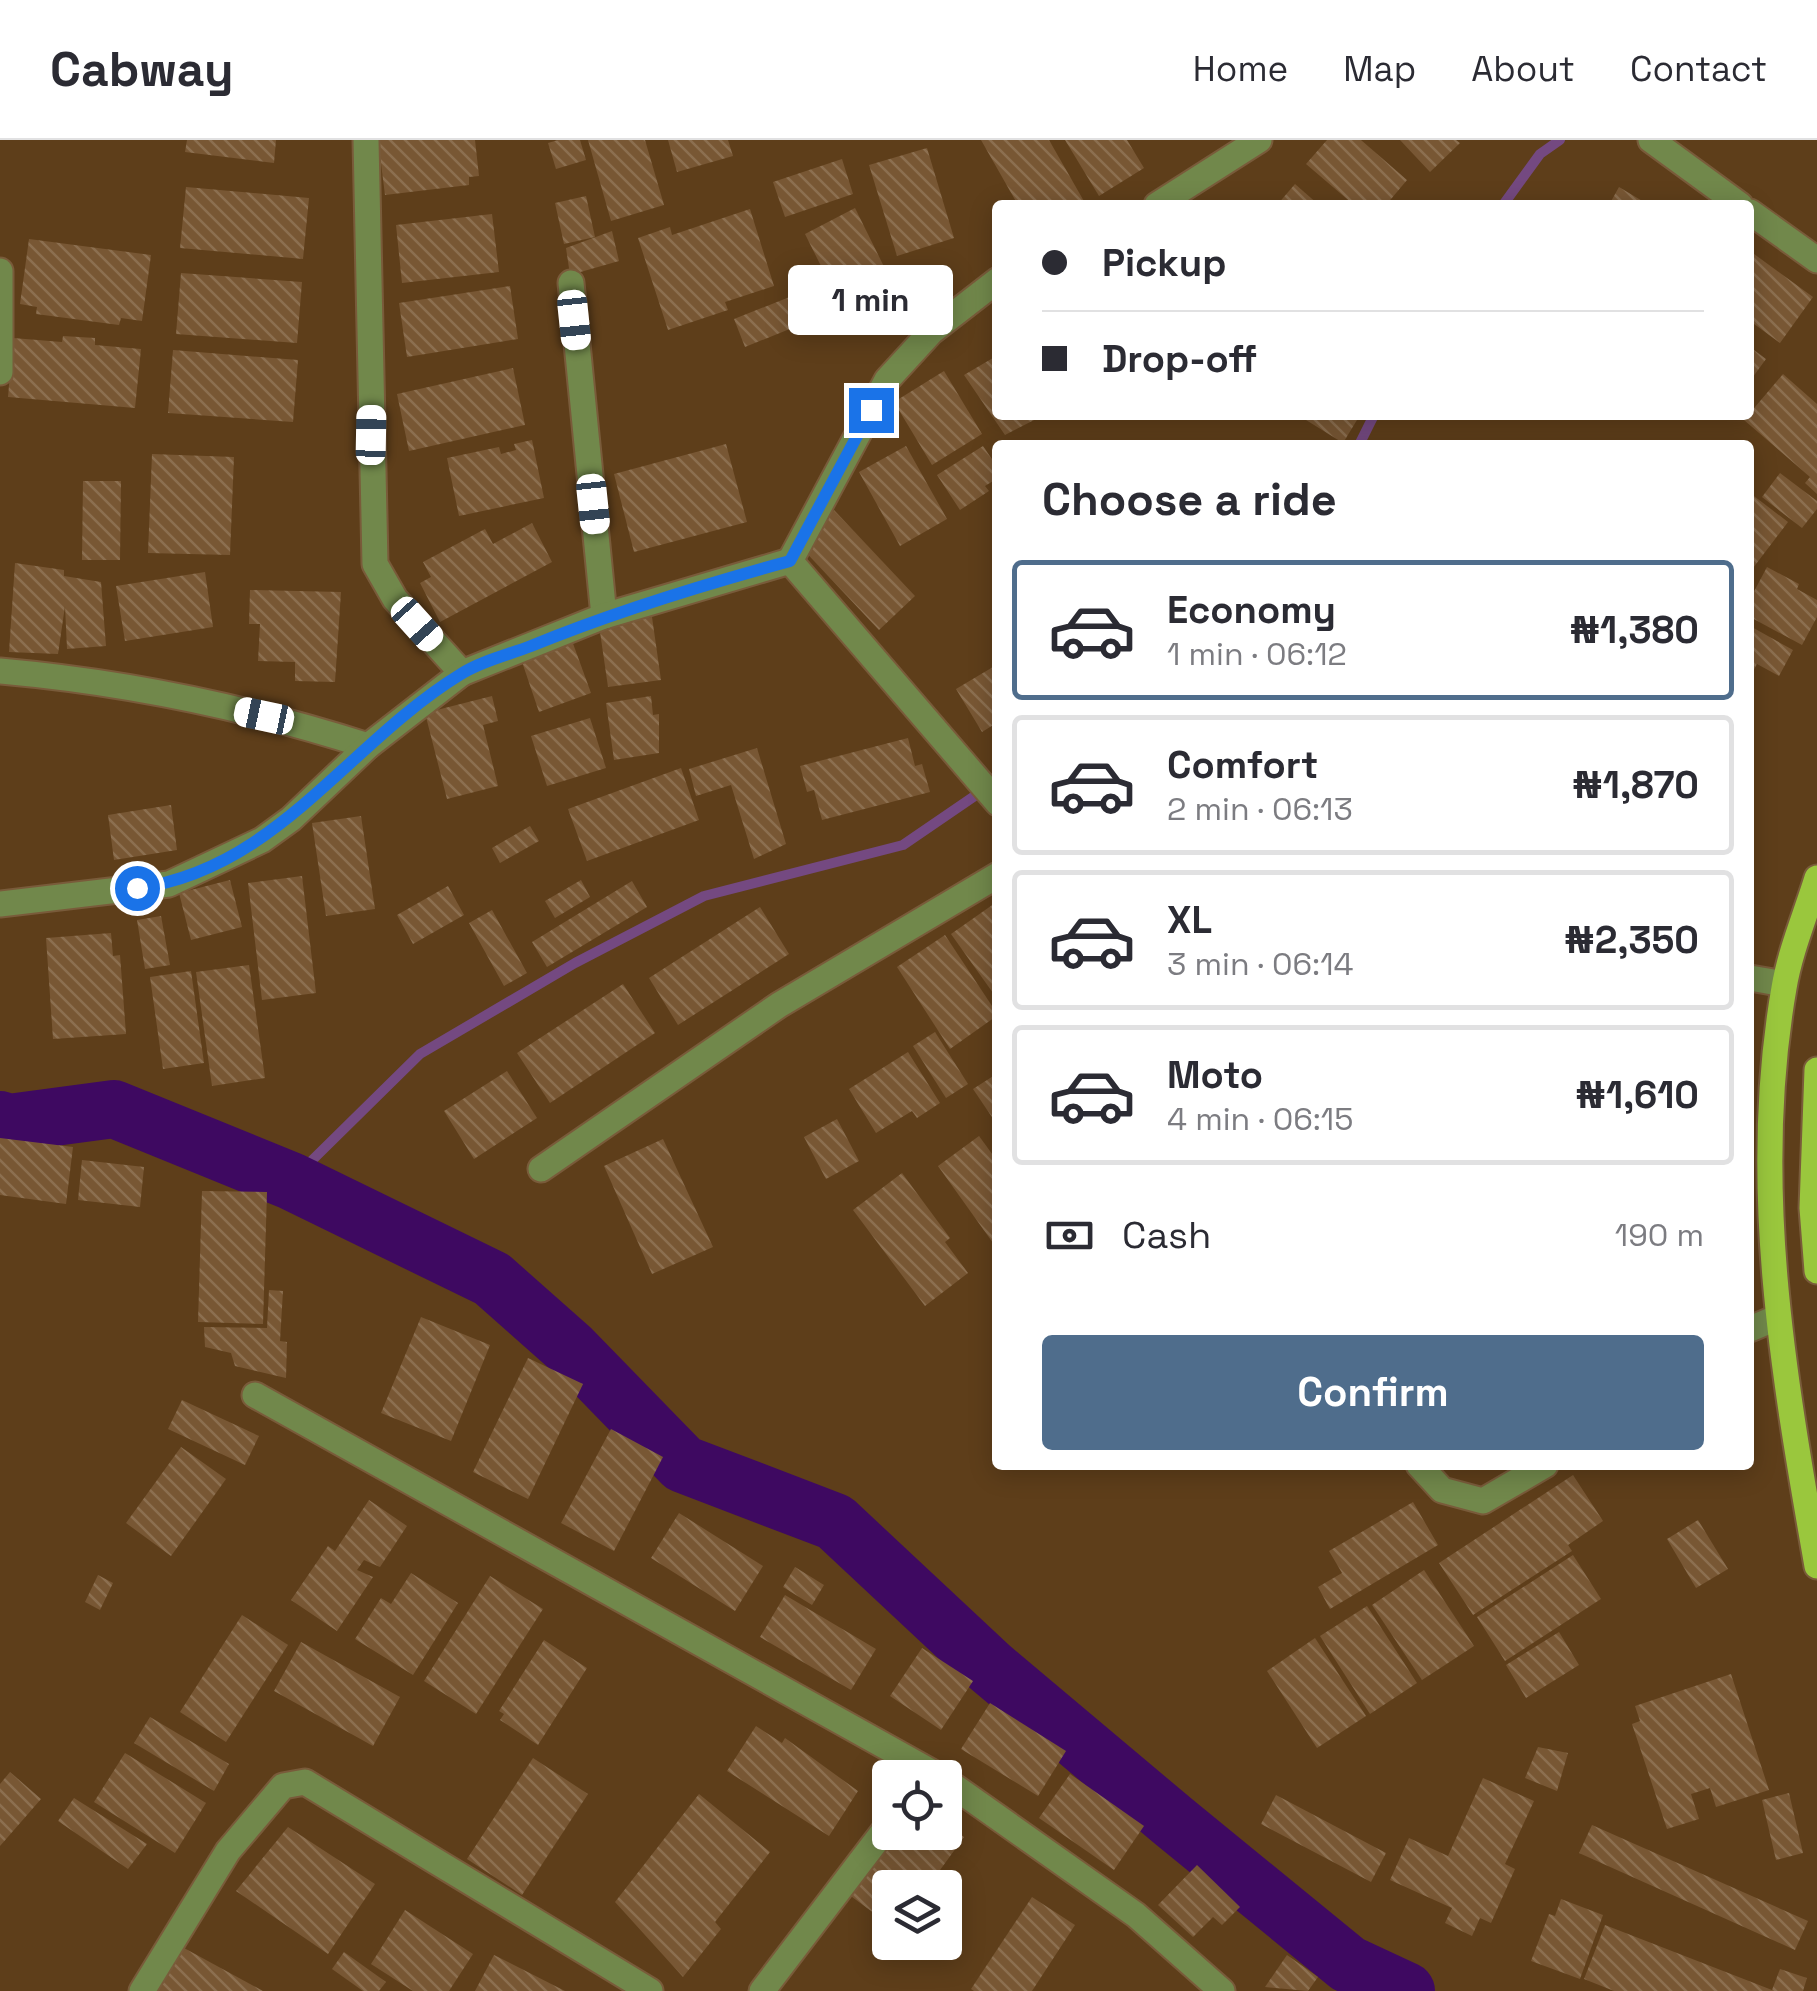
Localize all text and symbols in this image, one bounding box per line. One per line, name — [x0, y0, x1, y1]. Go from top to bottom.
text: Cabway — [50, 39, 233, 100]
text: Home — [1193, 47, 1288, 91]
text: Map — [1343, 47, 1416, 91]
text: About — [1471, 47, 1575, 91]
text: Contact — [1630, 47, 1767, 91]
text: Pickup — [1102, 239, 1226, 287]
callout: 1 min — [788, 265, 954, 335]
text: 1 min — [831, 280, 910, 320]
car — [556, 289, 592, 351]
text: Drop-off — [1102, 335, 1257, 383]
route end — [849, 388, 894, 433]
car — [355, 405, 387, 465]
text: Choose a ride — [1042, 471, 1337, 528]
car — [575, 473, 611, 535]
icon: car — [1047, 585, 1137, 675]
text: Economy — [1167, 586, 1336, 634]
car — [386, 592, 448, 656]
text: ₦1,380 — [1569, 606, 1699, 654]
text: 1 min · 06:12 — [1167, 634, 1347, 674]
car — [232, 695, 296, 737]
icon: car — [1047, 740, 1137, 830]
text: Comfort — [1167, 741, 1318, 789]
text: ₦1,870 — [1572, 761, 1699, 809]
text: 2 min · 06:13 — [1167, 789, 1353, 829]
route start — [115, 866, 160, 911]
icon: car — [1047, 895, 1137, 985]
text: XL — [1167, 896, 1212, 944]
text: ₦2,350 — [1564, 916, 1699, 964]
text: 3 min · 06:14 — [1167, 944, 1354, 984]
icon: car — [1047, 1050, 1137, 1140]
text: Moto — [1167, 1051, 1263, 1099]
text: ₦1,610 — [1575, 1071, 1699, 1119]
text: 4 min · 06:15 — [1167, 1099, 1353, 1139]
icon: cash — [1042, 1208, 1097, 1263]
text: Cash — [1122, 1211, 1211, 1259]
text: 190 m — [1615, 1215, 1704, 1255]
button: Confirm — [1042, 1335, 1704, 1450]
map controls — [872, 1760, 962, 1960]
button: locate — [872, 1760, 962, 1850]
button: layers — [872, 1870, 962, 1960]

